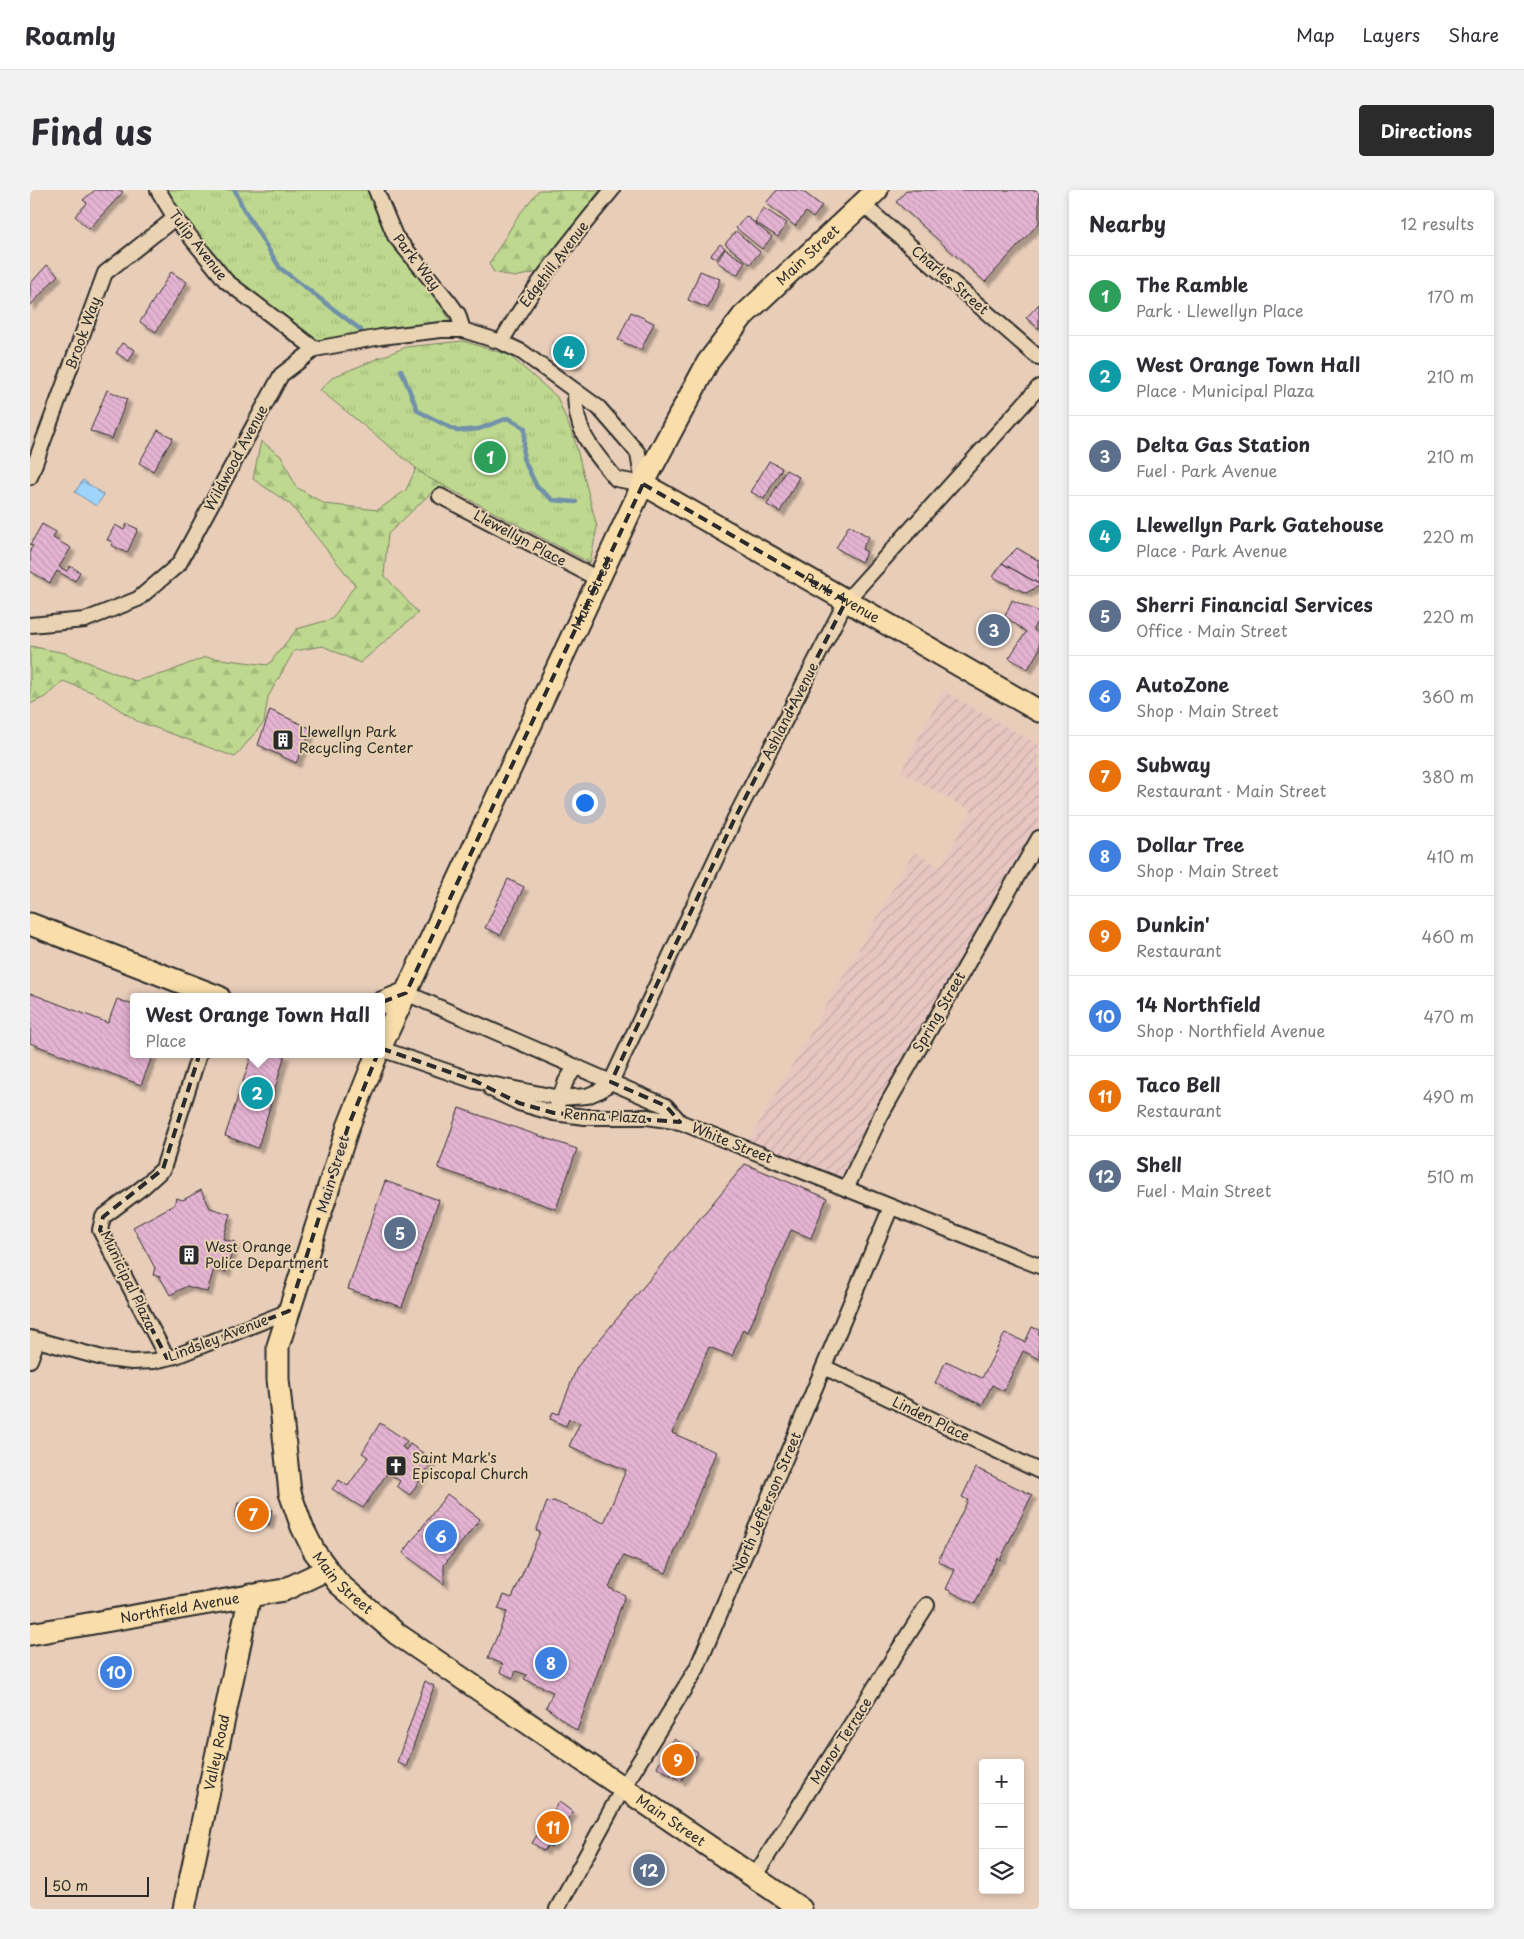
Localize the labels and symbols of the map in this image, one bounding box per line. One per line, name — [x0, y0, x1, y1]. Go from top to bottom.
street label: Tulip Avenue — [164, 205, 233, 285]
street label: Edgehill Avenue — [514, 216, 593, 311]
street label: Main Street — [771, 220, 844, 290]
street label: Park Way — [389, 229, 446, 295]
street label: Charles Street — [907, 240, 994, 319]
street label: Brook Way — [60, 294, 105, 372]
pin: 4 — [553, 333, 585, 371]
street label: Wildwood Avenue — [199, 401, 273, 515]
pin: 1 — [474, 438, 506, 476]
street label: Llewellyn Place — [470, 504, 570, 571]
street label: Main Street — [565, 552, 618, 633]
street label: Park Avenue — [800, 567, 884, 628]
pin: 3 — [978, 611, 1010, 649]
street label: Ashland Avenue — [756, 658, 823, 763]
place label: Llewellyn Park Recycling Center — [299, 721, 413, 758]
building icon: Llewellyn Park Recycling Center — [271, 728, 295, 752]
your location — [572, 790, 598, 816]
street label: Spring Street — [907, 967, 970, 1056]
pin: 2 — [241, 1074, 273, 1112]
street label: Renna Plaza — [563, 1103, 647, 1128]
street label: White Street — [689, 1117, 776, 1168]
street label: Main Street — [311, 1132, 354, 1215]
pin: 5 — [384, 1214, 416, 1252]
street label: Municipal Plaza — [95, 1227, 162, 1333]
place label: West Orange Police Department — [205, 1236, 329, 1273]
building icon: West Orange Police Department — [177, 1243, 201, 1267]
street label: Lindsley Avenue — [164, 1309, 272, 1366]
street label: Linden Place — [889, 1391, 973, 1446]
street label: North Jefferson Street — [727, 1428, 806, 1577]
place label: Saint Mark's Episcopal Church — [412, 1447, 528, 1484]
church icon: Saint Mark's Episcopal Church — [384, 1454, 408, 1478]
pin: 7 — [237, 1495, 269, 1533]
pin: 6 — [425, 1517, 457, 1555]
street label: Main Street — [308, 1547, 378, 1619]
street label: Northfield Avenue — [118, 1587, 241, 1628]
pin: 8 — [535, 1644, 567, 1682]
pin: 10 — [100, 1653, 132, 1691]
street label: Manor Terrace — [805, 1693, 877, 1788]
street label: Valley Road — [198, 1712, 235, 1792]
pin: 9 — [662, 1741, 694, 1779]
street label: Main Street — [632, 1789, 710, 1851]
pin: 11 — [537, 1808, 569, 1846]
pin: 12 — [633, 1851, 665, 1889]
scale bar — [45, 1874, 149, 1897]

